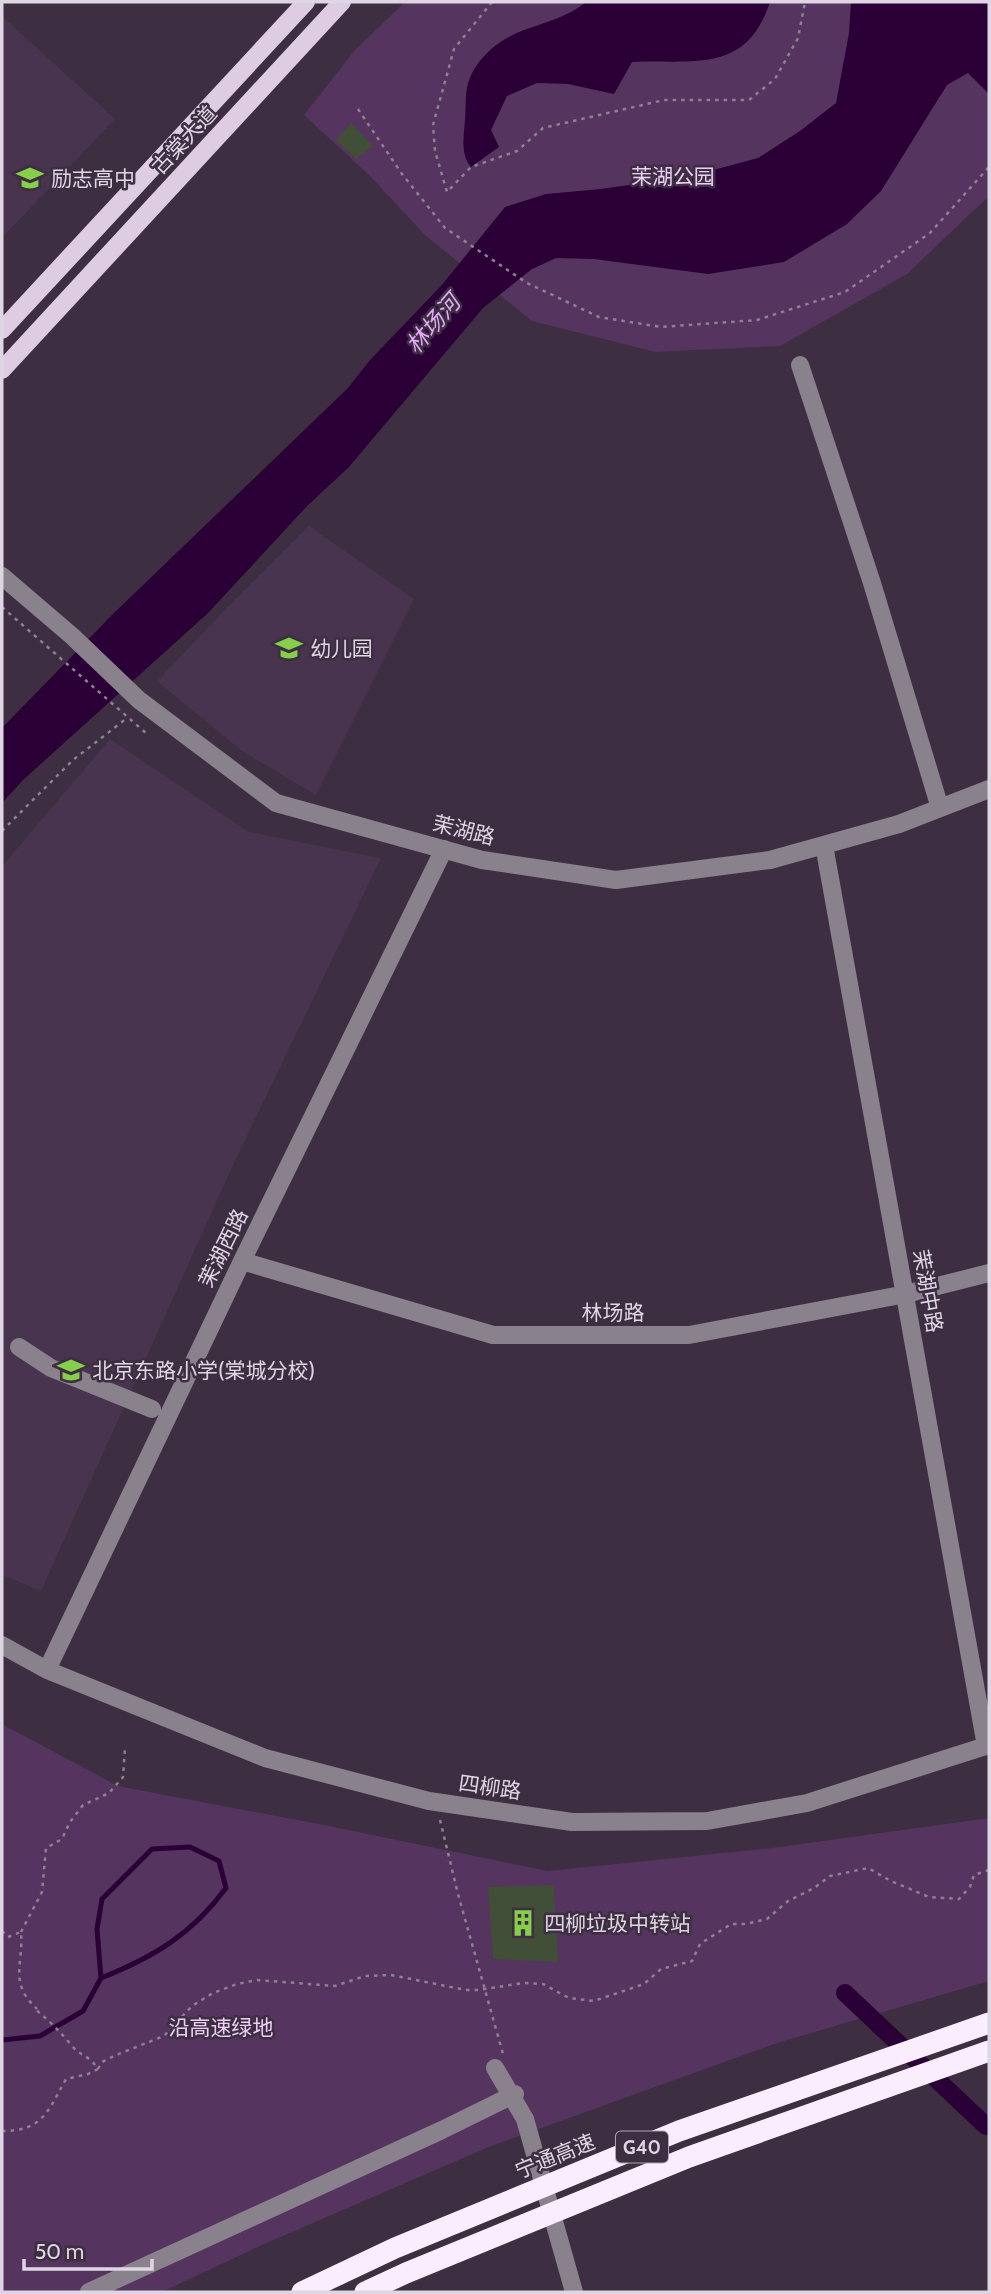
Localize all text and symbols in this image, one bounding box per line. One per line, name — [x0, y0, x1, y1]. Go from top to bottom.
street label: 古棠大道 — [146, 101, 222, 179]
school or university icon: 励志高中 — [15, 163, 45, 193]
park label: 茉湖公园 — [631, 164, 715, 189]
place label: 励志高中 — [51, 166, 135, 191]
water label: 林场河 — [400, 286, 469, 359]
school or university icon: 幼儿园 — [274, 633, 304, 663]
place label: 幼儿园 — [310, 636, 373, 661]
street label: 茉湖路 — [430, 810, 498, 850]
street label: 茉湖西路 — [193, 1205, 253, 1291]
street label: 茉湖中路 — [908, 1247, 948, 1335]
street label: 林场路 — [582, 1300, 645, 1325]
school or university icon: 北京东路小学(棠城分校) — [56, 1355, 86, 1385]
place label: 北京东路小学(棠城分校) — [92, 1358, 315, 1383]
street label: 四柳路 — [457, 1770, 523, 1804]
building icon: 四柳垃圾中转站 — [508, 1908, 538, 1938]
place label: 四柳垃圾中转站 — [544, 1911, 691, 1936]
park label: 沿高速绿地 — [169, 2015, 274, 2040]
street label: 宁通高速 — [511, 2129, 599, 2183]
road number: G40 — [616, 2132, 668, 2162]
scale bar — [24, 2228, 152, 2272]
text: 50 m — [35, 2239, 84, 2264]

